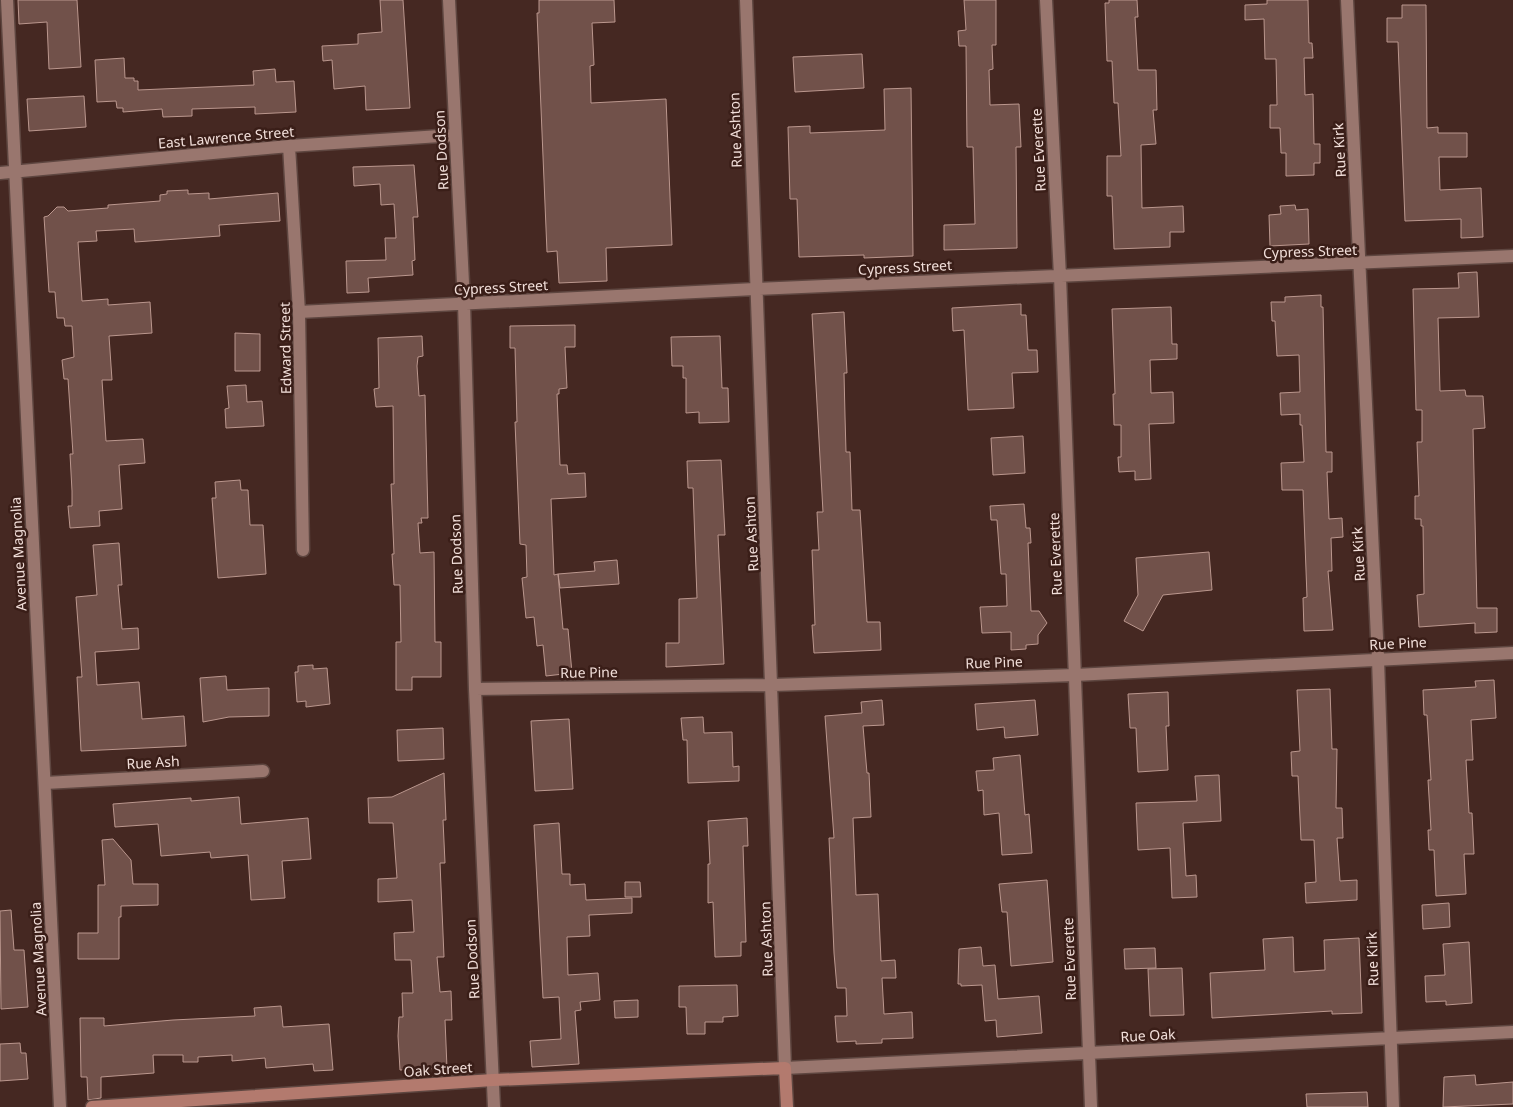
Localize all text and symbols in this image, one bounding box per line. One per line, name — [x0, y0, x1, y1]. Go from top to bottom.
street label: Rue Ashton — [724, 92, 746, 168]
street label: Rue Everette — [1026, 108, 1050, 192]
street label: Rue Dodson — [429, 110, 453, 190]
street label: East Lawrence Street — [157, 122, 295, 152]
street label: Rue Kirk — [1328, 122, 1350, 178]
street label: Cypress Street — [1263, 240, 1357, 262]
street label: Cypress Street — [857, 255, 953, 279]
street label: Cypress Street — [453, 275, 549, 299]
street label: Edward Street — [275, 302, 295, 394]
street label: Rue Ashton — [740, 496, 762, 572]
street label: Avenue Magnolia — [6, 497, 30, 611]
street label: Rue Everette — [1044, 512, 1066, 596]
street label: Rue Dodson — [445, 514, 467, 594]
street label: Rue Kirk — [1347, 526, 1369, 582]
street label: Rue Pine — [1369, 632, 1427, 654]
street label: Rue Pine — [965, 651, 1023, 672]
street label: Rue Pine — [560, 662, 618, 682]
street label: Rue Ash — [126, 751, 180, 773]
street label: Rue Ashton — [755, 901, 777, 977]
street label: Avenue Magnolia — [26, 902, 50, 1016]
street label: Rue Everette — [1058, 917, 1080, 1001]
street label: Rue Dodson — [460, 919, 484, 999]
street label: Rue Kirk — [1362, 931, 1382, 987]
street label: Rue Oak — [1120, 1024, 1177, 1046]
street label: Oak Street — [403, 1057, 473, 1081]

